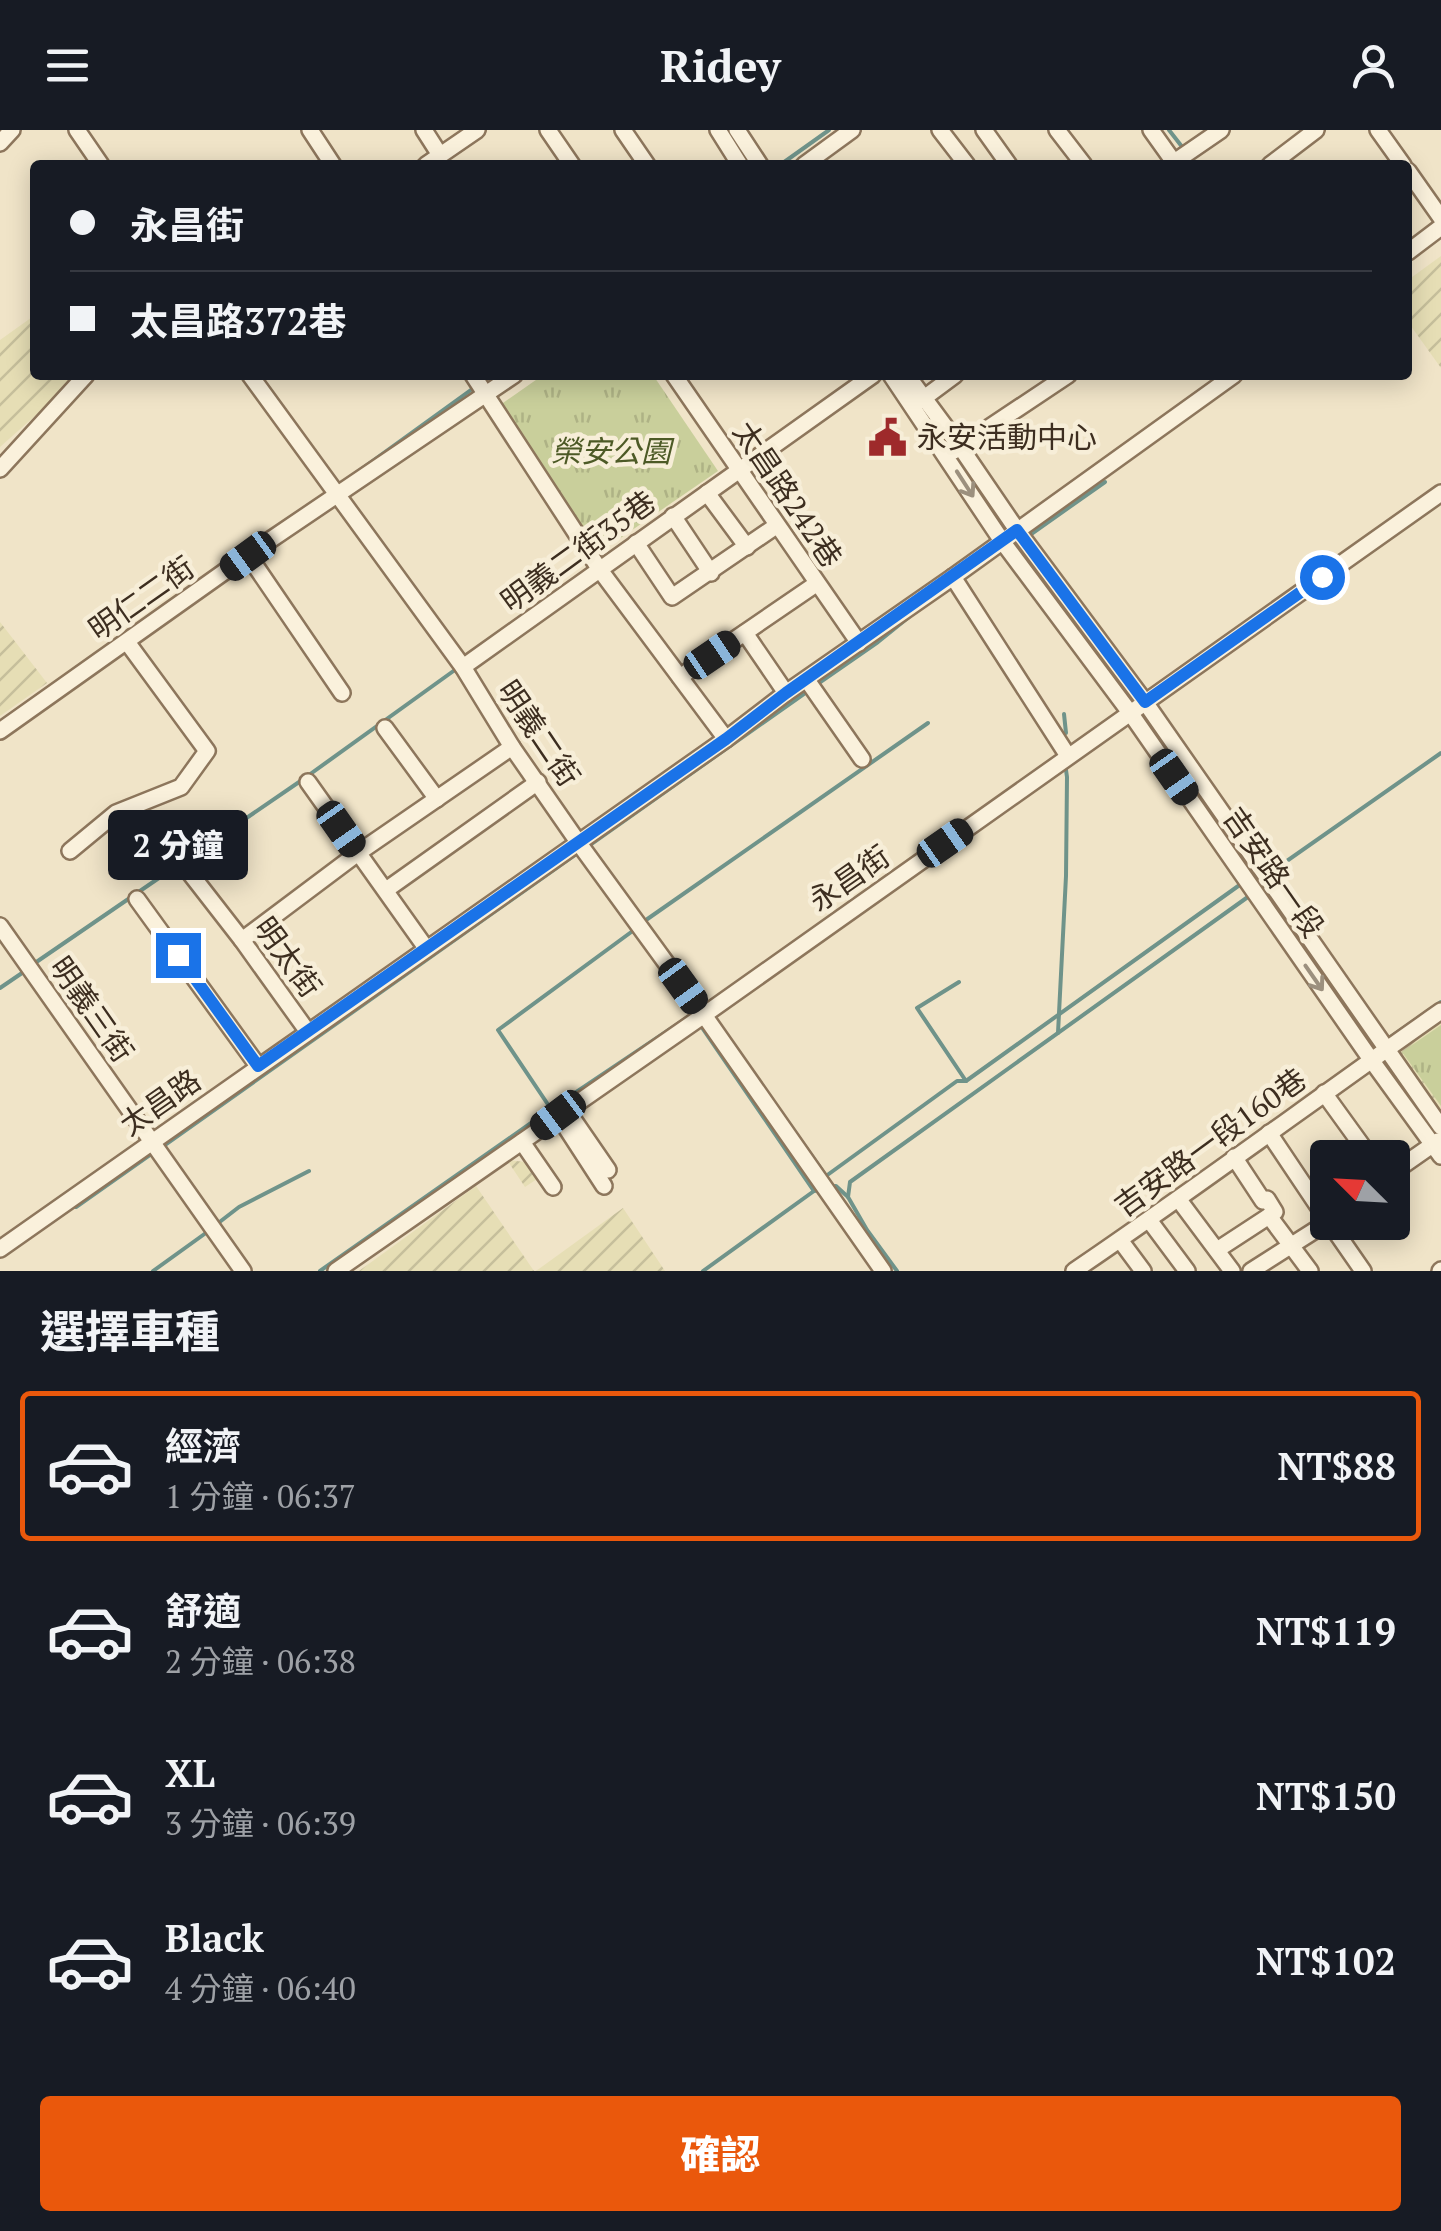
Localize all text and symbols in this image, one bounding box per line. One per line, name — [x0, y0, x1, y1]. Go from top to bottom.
text: Ridey — [660, 35, 781, 95]
icon: menu — [40, 38, 95, 93]
icon: person — [1346, 38, 1401, 93]
text: 永昌街 — [130, 200, 244, 250]
text: 太昌路372巷 — [130, 296, 346, 346]
street label: 太昌路242巷 — [724, 413, 852, 575]
public building icon: 永安活動中心 — [866, 416, 908, 458]
place label: 永安活動中心 — [917, 417, 1097, 457]
park label: 榮安公園 — [551, 431, 675, 471]
one-way arrow — [955, 470, 976, 498]
street label: 明義二街35巷 — [493, 481, 663, 621]
car — [215, 526, 281, 586]
street label: 明仁二街 — [80, 547, 202, 649]
route start — [1300, 555, 1345, 600]
car — [679, 626, 745, 684]
street label: 明義二街 — [489, 672, 589, 794]
car — [1145, 744, 1203, 810]
car — [312, 796, 370, 862]
street label: 吉安路一段 — [1215, 799, 1333, 945]
callout: 2 分鐘 — [108, 810, 248, 880]
car — [912, 814, 978, 872]
text: 2 分鐘 — [133, 824, 223, 866]
street label: 永昌街 — [801, 836, 897, 920]
street label: 明太街 — [245, 909, 331, 1005]
route end — [156, 933, 201, 978]
street label: 明義三街 — [41, 948, 143, 1070]
car — [653, 953, 713, 1019]
one-way arrow — [1303, 964, 1324, 992]
street label: 吉安路一段160巷 — [1106, 1059, 1314, 1225]
street label: 太昌路 — [112, 1060, 208, 1144]
car — [525, 1085, 591, 1145]
north arrow — [1310, 1140, 1410, 1240]
map controls — [1310, 1140, 1410, 1240]
text: 選擇車種 — [40, 1301, 220, 1361]
icon: car — [45, 1421, 135, 1511]
text: 經濟 — [165, 1421, 241, 1471]
text: NT$88 — [1277, 1441, 1396, 1491]
text: 1 分鐘 · 06:37 — [165, 1475, 356, 1517]
icon: car — [45, 1586, 135, 1676]
text: 舒適 — [165, 1586, 241, 1636]
text: NT$119 — [1256, 1606, 1396, 1656]
text: 2 分鐘 · 06:38 — [165, 1640, 356, 1682]
text: XL — [165, 1748, 215, 1798]
icon: car — [45, 1751, 135, 1841]
text: NT$150 — [1256, 1771, 1396, 1821]
text: 3 分鐘 · 06:39 — [165, 1802, 356, 1844]
text: Black — [165, 1913, 264, 1963]
icon: car — [45, 1916, 135, 2006]
text: NT$102 — [1256, 1936, 1396, 1986]
text: 4 分鐘 · 06:40 — [165, 1967, 356, 2009]
button: 確認 — [40, 2096, 1401, 2211]

